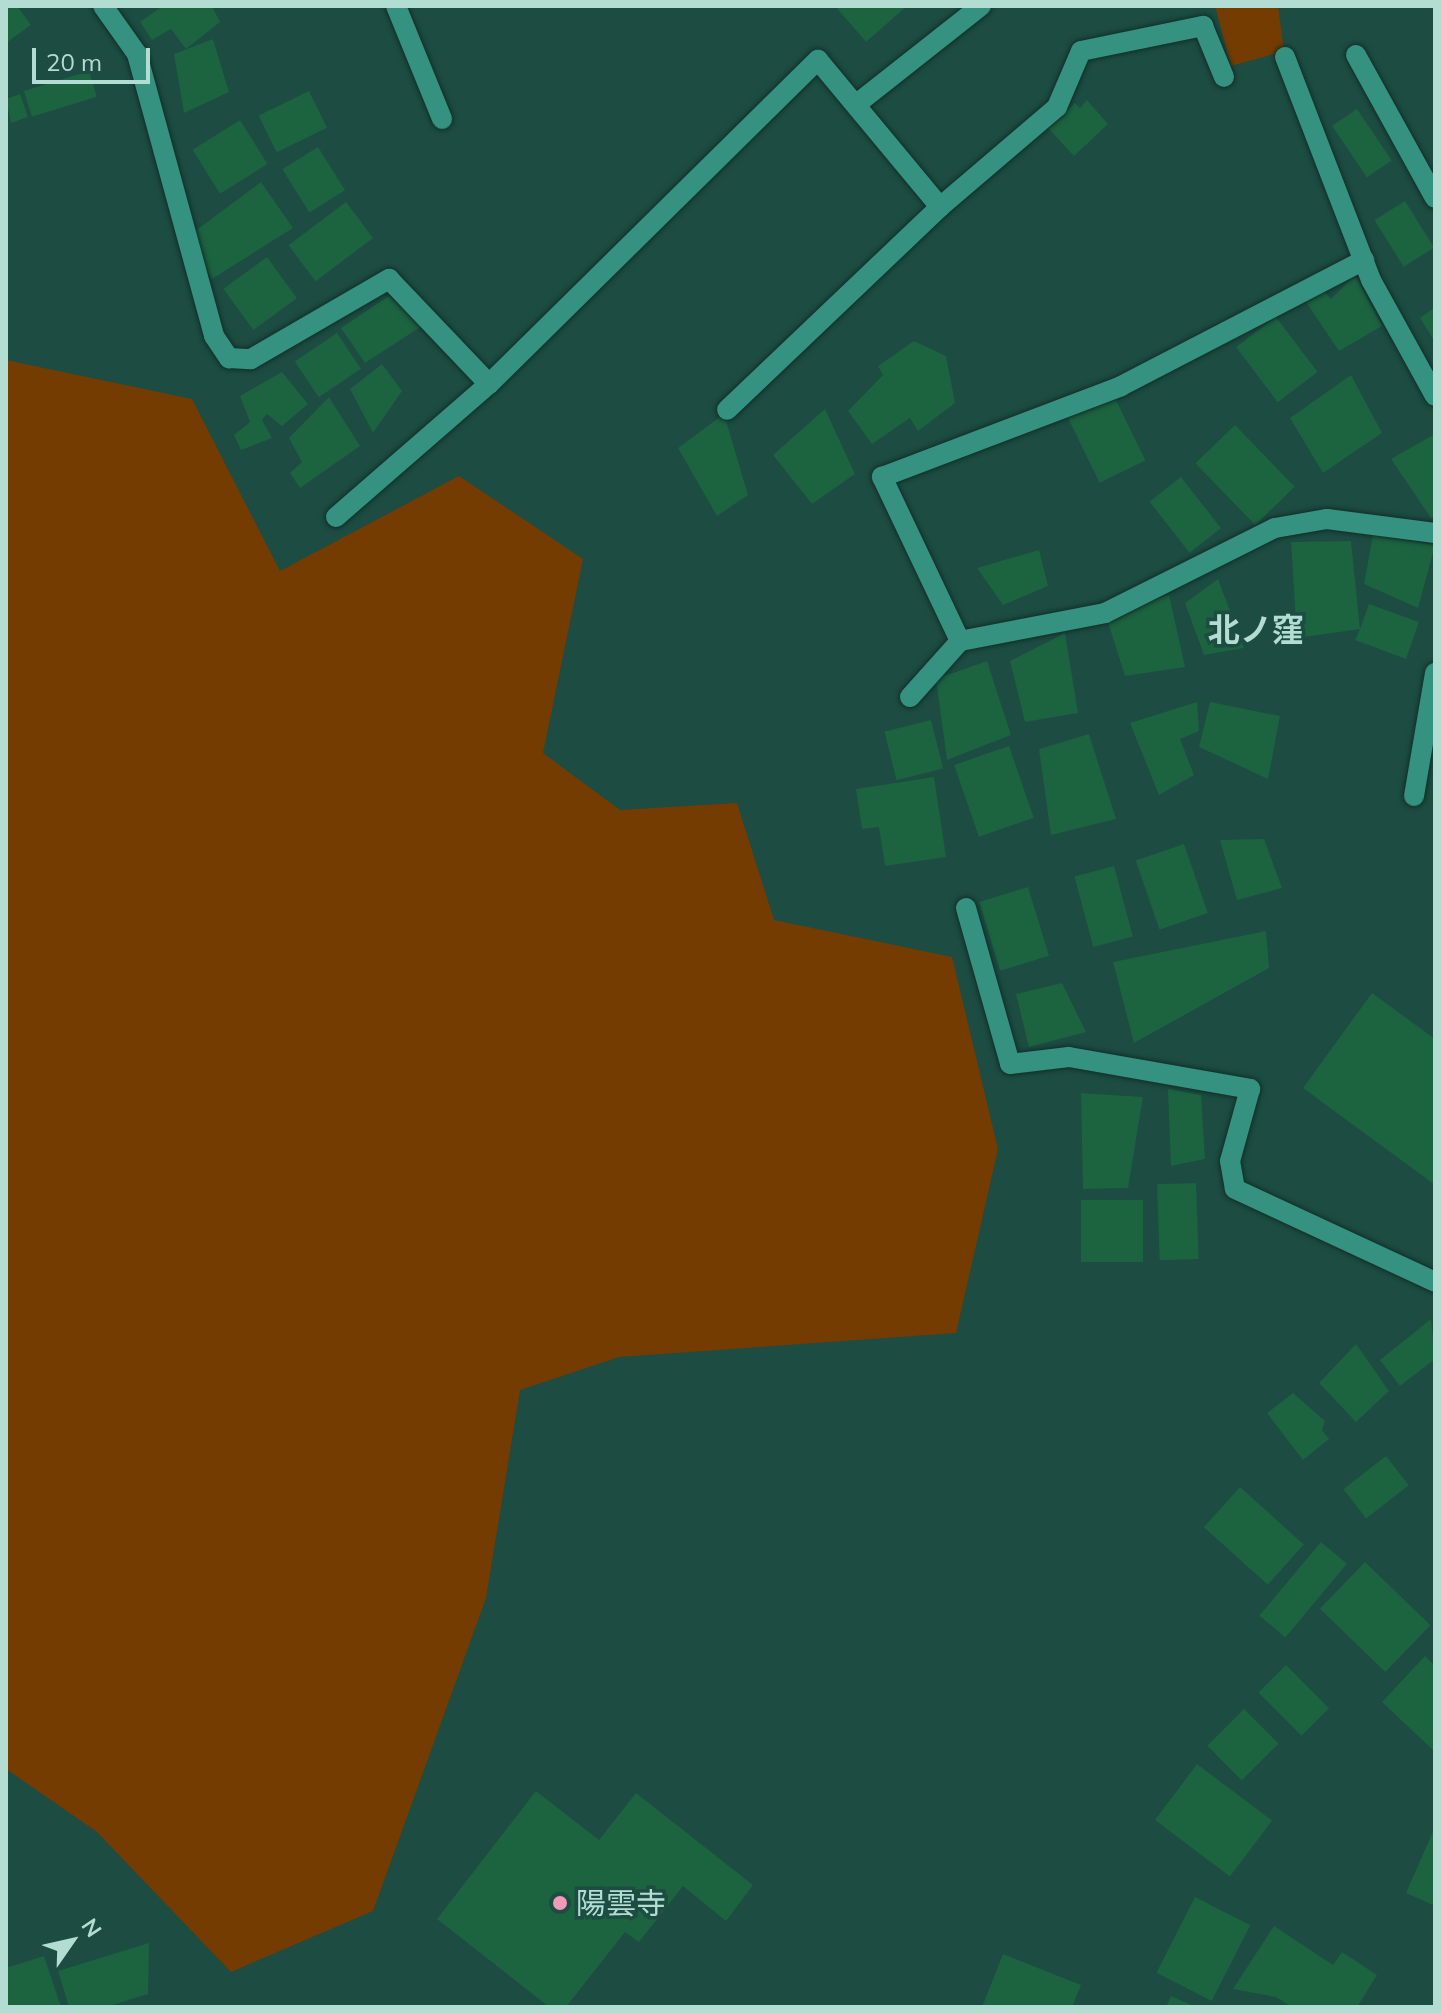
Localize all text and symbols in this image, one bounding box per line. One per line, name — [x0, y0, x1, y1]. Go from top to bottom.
scale bar — [36, 32, 154, 82]
text: 20 m — [46, 47, 102, 77]
district label: 北ノ窪 — [1208, 610, 1304, 648]
place label: 陽雲寺 — [576, 1885, 666, 1921]
marker: 陽雲寺 — [551, 1894, 569, 1912]
north arrow — [32, 1901, 112, 1981]
text: N — [76, 1913, 108, 1942]

